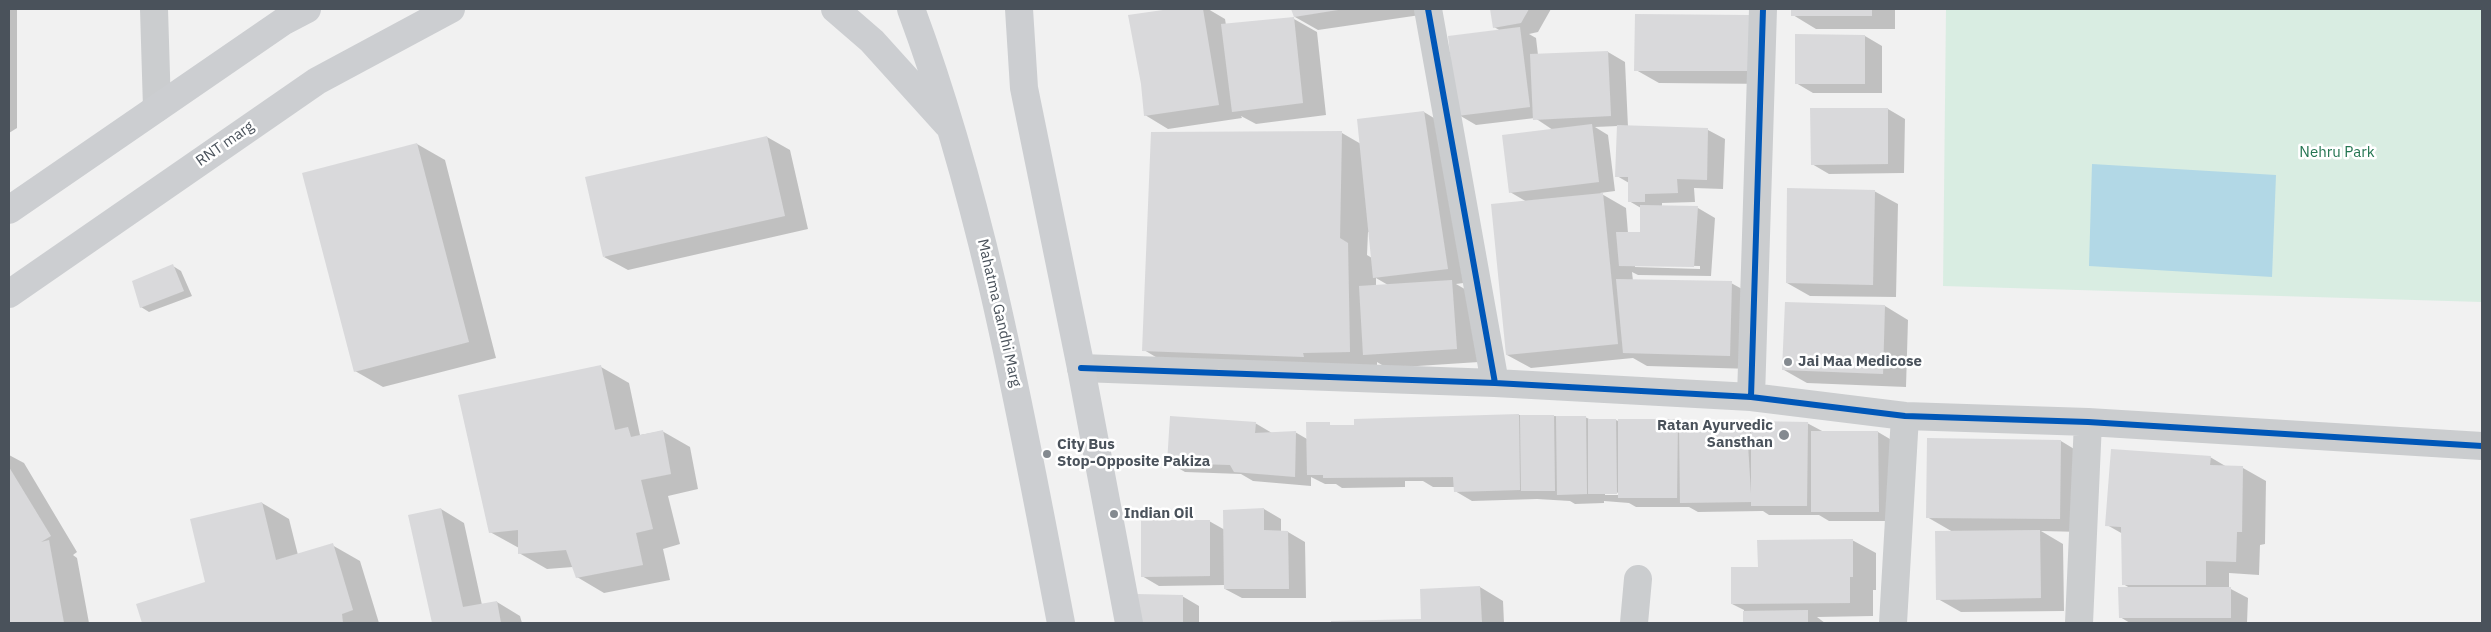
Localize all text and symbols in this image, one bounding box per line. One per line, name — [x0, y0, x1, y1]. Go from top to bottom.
street label: RNT marg — [193, 118, 257, 170]
park label: Nehru Park — [2299, 144, 2375, 162]
street label: Mahatma Gandhi Marg — [973, 237, 1025, 389]
place label: Jai Maa Medicose — [1798, 353, 1922, 371]
marker: Jai Maa Medicose — [1782, 356, 1794, 368]
place label: Ratan Ayurvedic Sansthan — [1657, 417, 1773, 452]
marker: Ratan Ayurvedic Sansthan — [1777, 428, 1791, 442]
place label: City Bus Stop-Opposite Pakiza — [1057, 436, 1210, 471]
marker: City Bus Stop-Opposite Pakiza — [1041, 448, 1053, 460]
place label: Indian Oil — [1124, 505, 1193, 523]
marker: Indian Oil — [1108, 508, 1120, 520]

